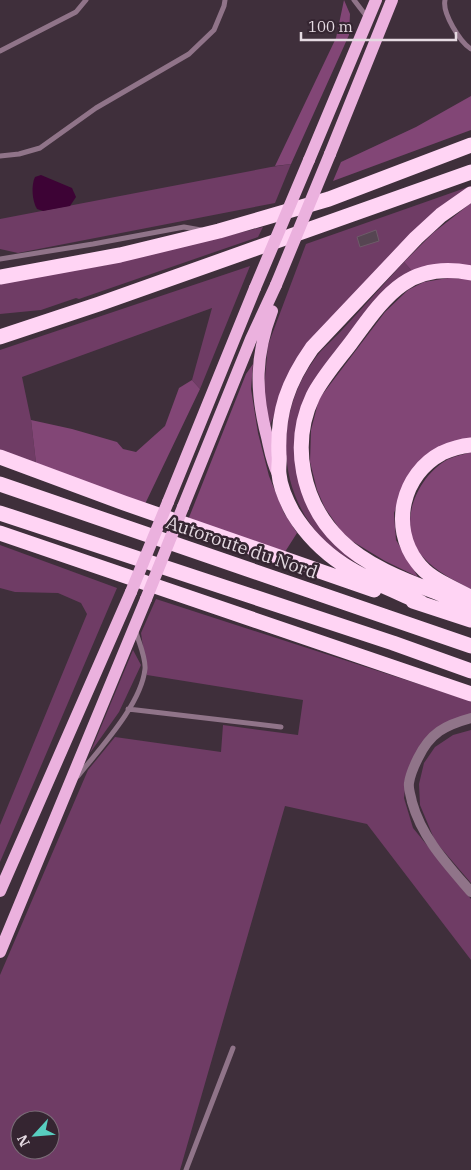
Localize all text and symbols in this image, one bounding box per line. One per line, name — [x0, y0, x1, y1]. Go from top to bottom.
scale bar — [301, 10, 456, 42]
text: 100 m — [308, 17, 353, 36]
street label: Autoroute du Nord — [163, 510, 321, 584]
north arrow — [10, 1110, 60, 1160]
text: N — [13, 1132, 34, 1150]

